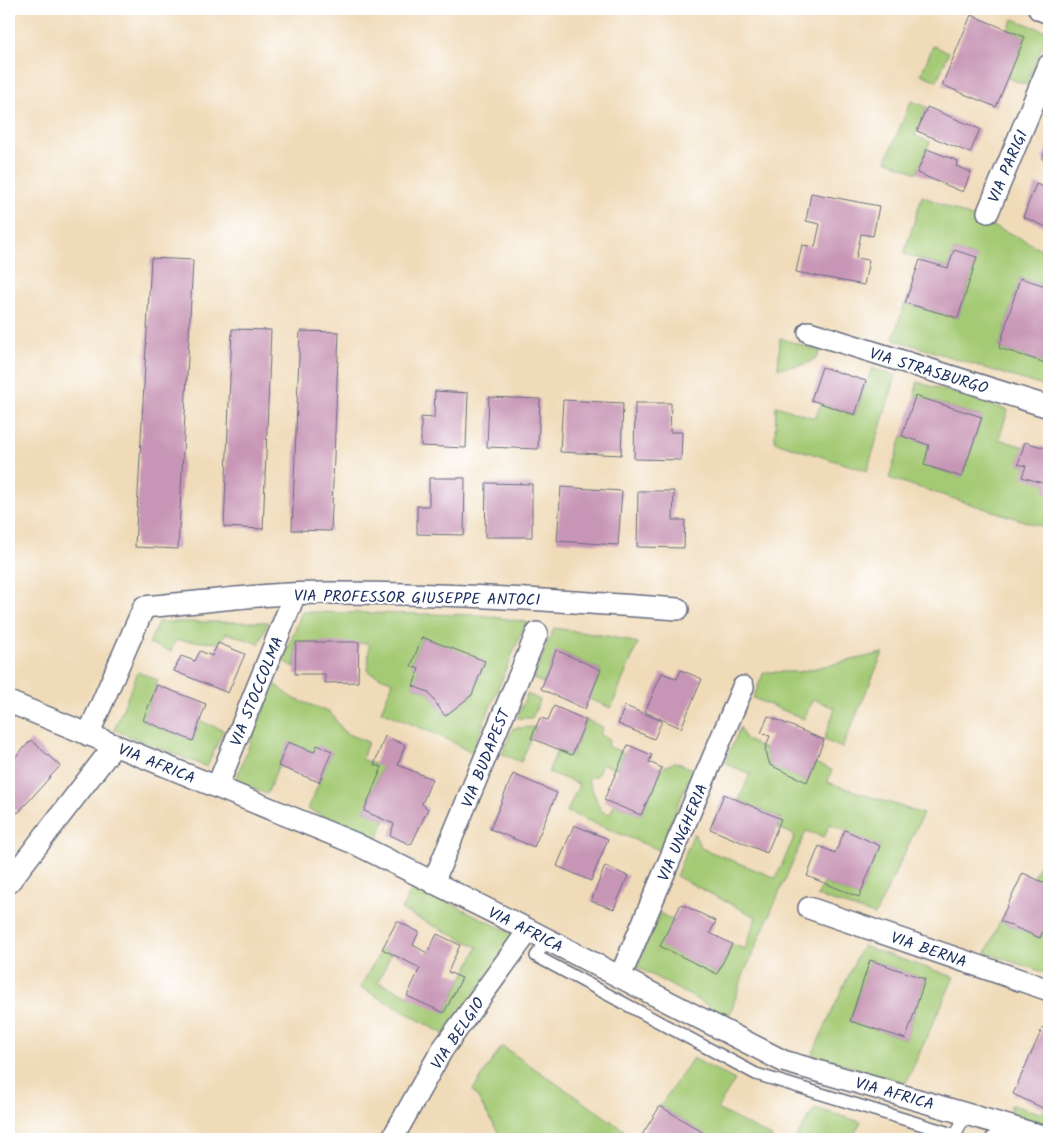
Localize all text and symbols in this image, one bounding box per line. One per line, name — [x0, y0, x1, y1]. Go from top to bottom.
street label: VIA PARIGI — [982, 126, 1035, 207]
street label: VIA STRASBURGO — [866, 342, 991, 401]
street label: VIA PROFESSOR GIUSEPPE ANTOCI — [294, 584, 540, 613]
street label: VIA STOCCOLMA — [224, 633, 291, 750]
street label: VIA BUDAPEST — [455, 704, 518, 812]
street label: VIA AFRICA — [114, 738, 199, 791]
street label: VIA UNGHERIA — [652, 780, 715, 885]
street label: VIA AFRICA — [483, 901, 567, 960]
street label: VIA BERNA — [887, 926, 970, 975]
street label: VIA BELGIO — [425, 993, 492, 1075]
street label: VIA AFRICA — [852, 1071, 937, 1118]

